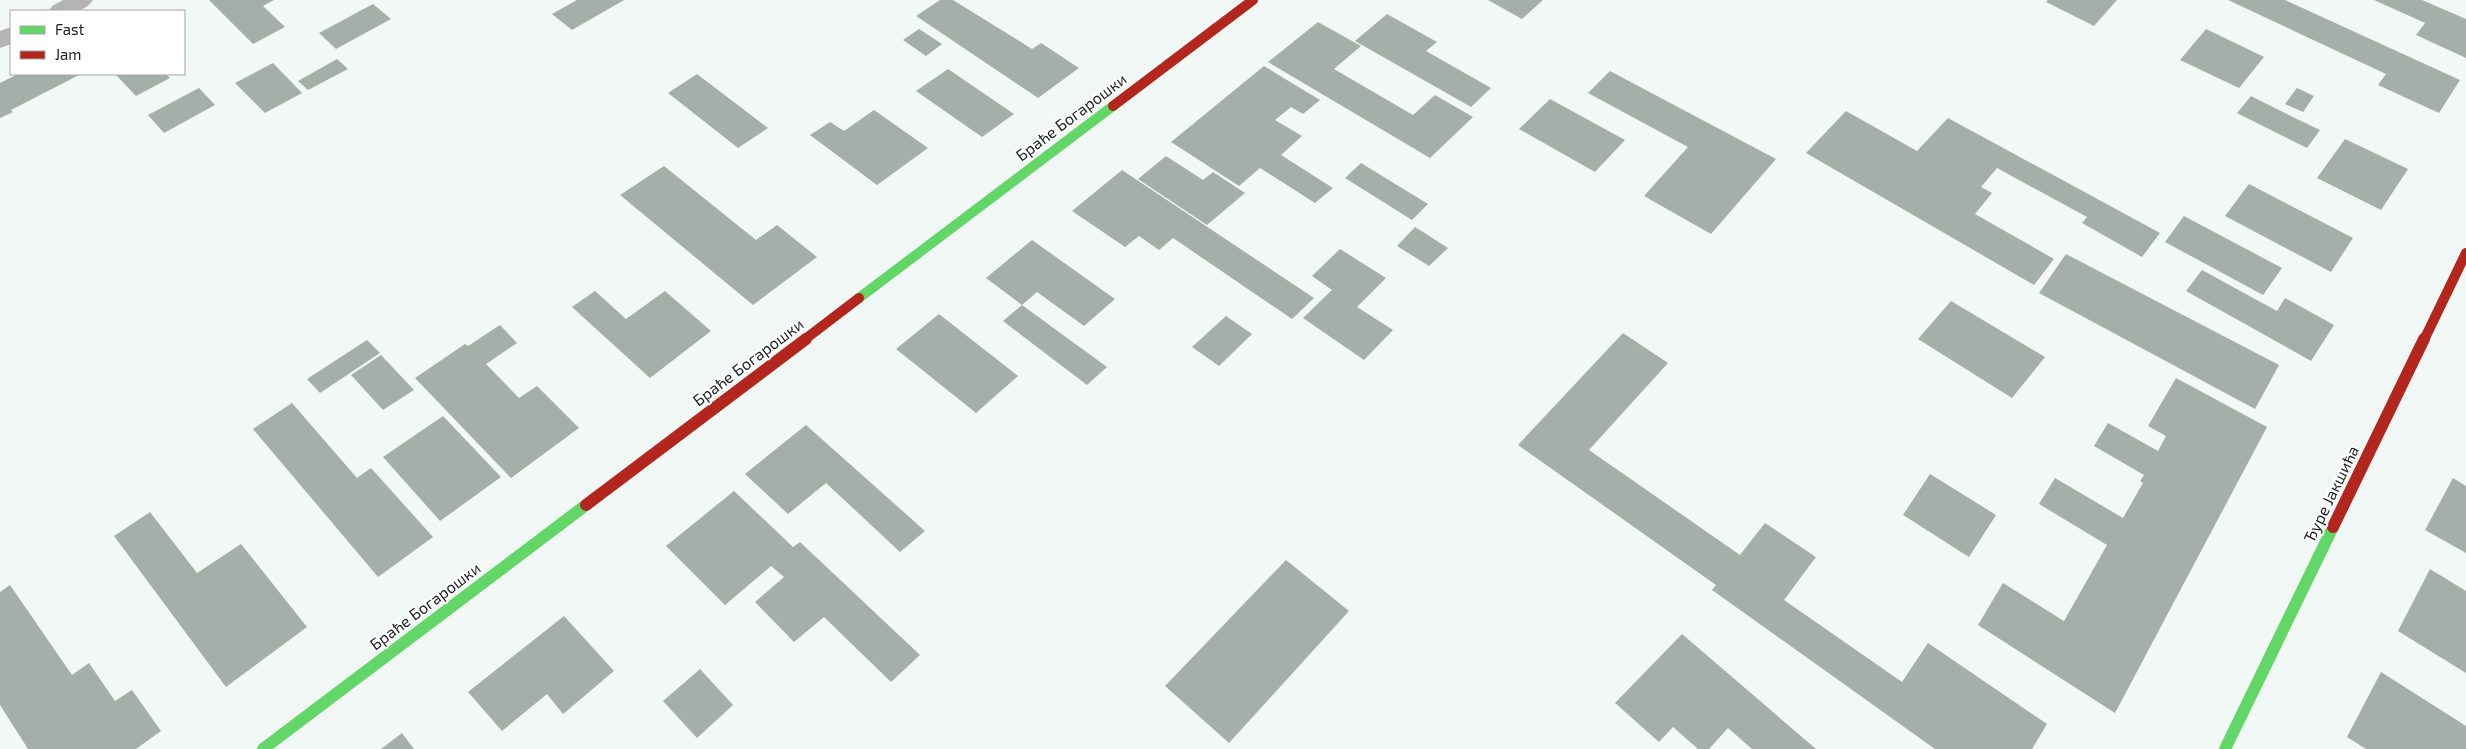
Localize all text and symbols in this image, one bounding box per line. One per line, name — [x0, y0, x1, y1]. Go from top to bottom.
legend — [10, 10, 185, 75]
text: Fast — [55, 20, 85, 38]
text: Jam — [55, 45, 81, 63]
street label: Браће Богарошки — [1012, 69, 1130, 164]
street label: Браће Богарошки — [689, 314, 807, 409]
street label: Ђуре Јакшића — [2299, 442, 2363, 546]
street label: Браће Богарошки — [366, 558, 484, 653]

